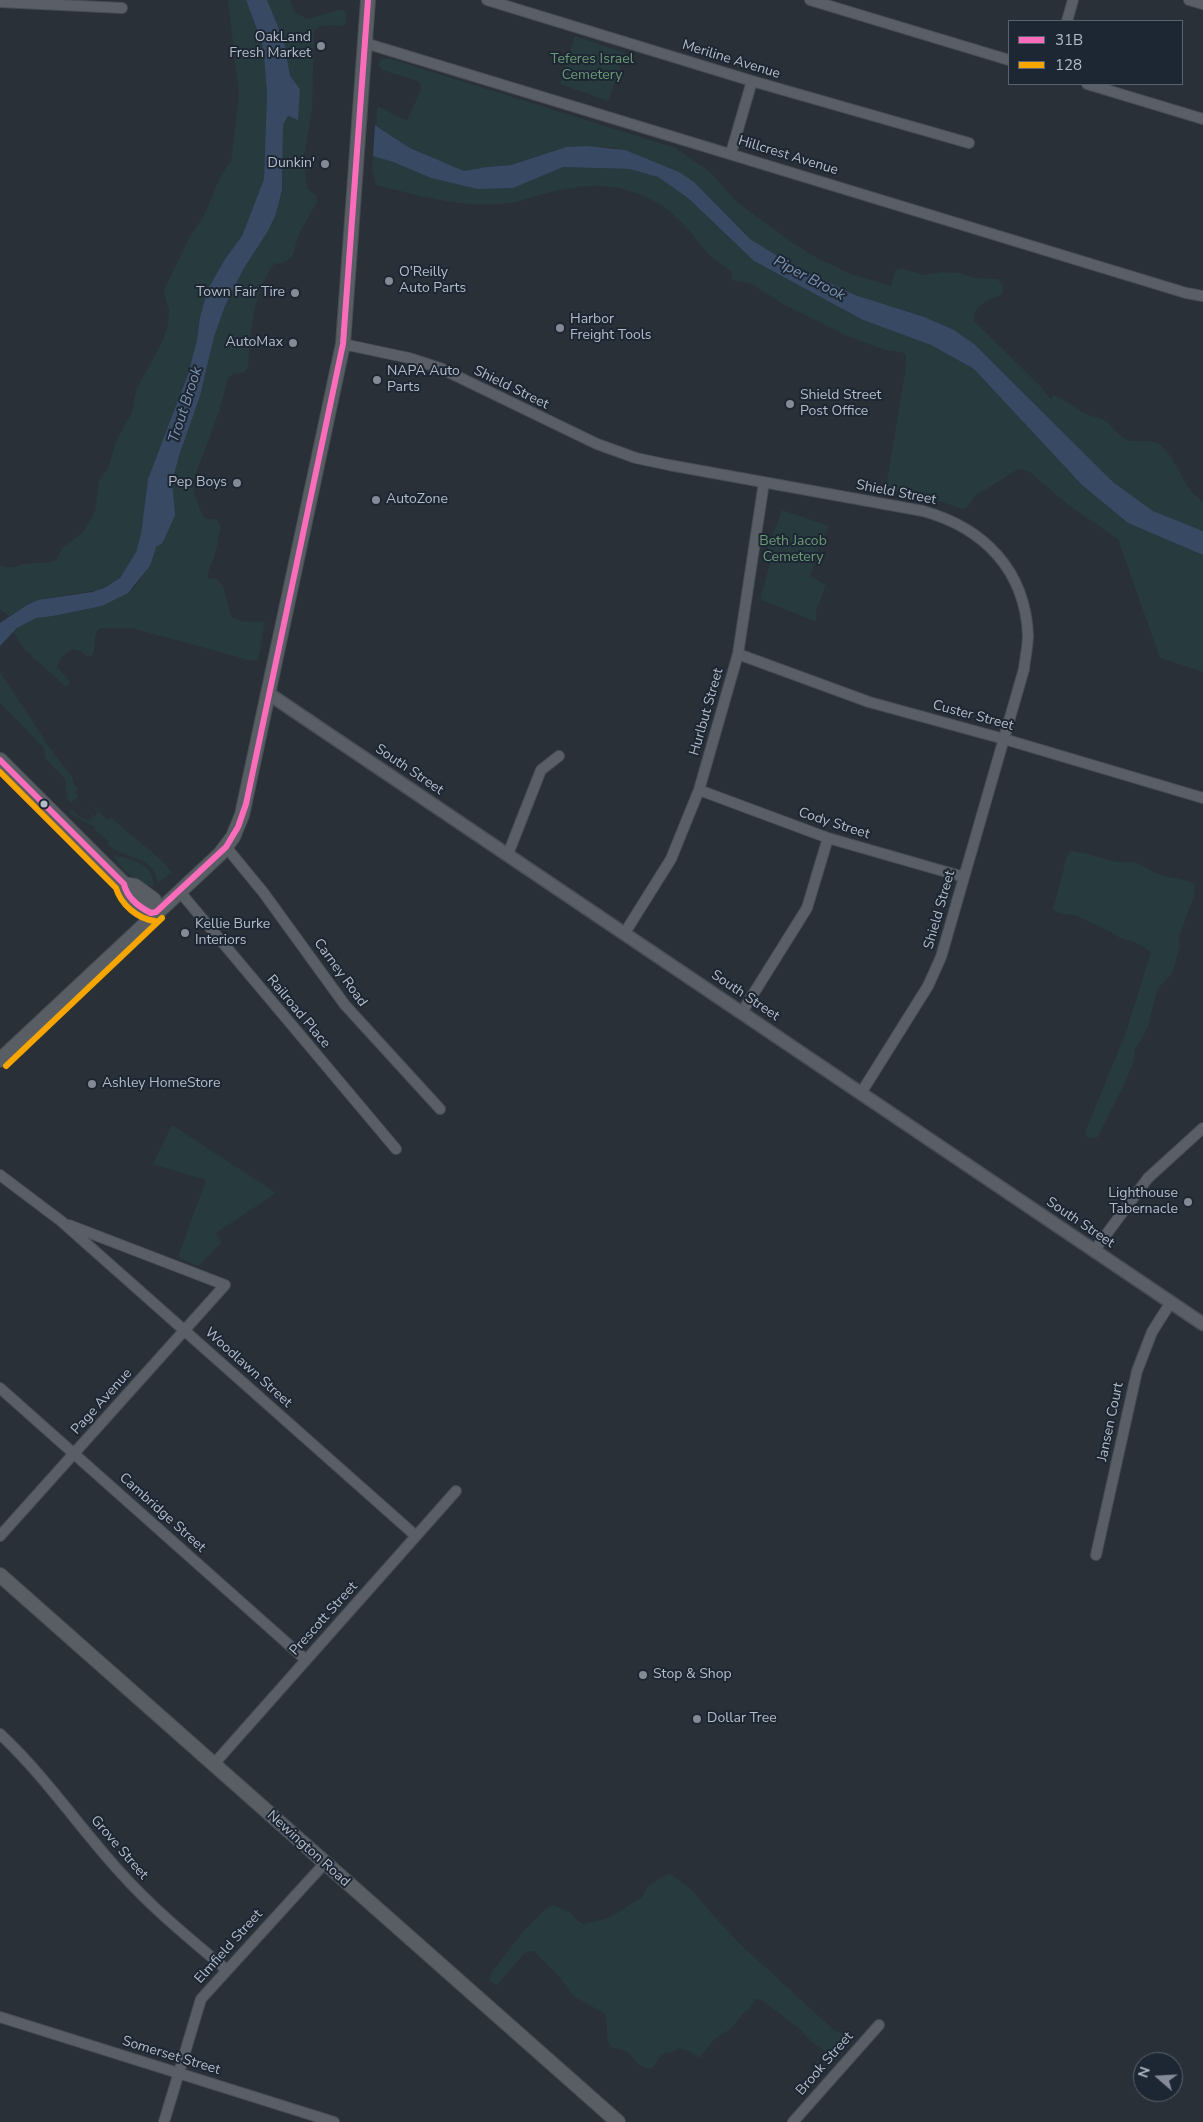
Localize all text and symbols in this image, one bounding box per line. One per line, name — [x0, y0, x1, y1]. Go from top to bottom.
legend — [1008, 20, 1183, 85]
place label: OakLand Fresh Market — [229, 30, 311, 62]
text: 31B — [1055, 30, 1083, 50]
street label: Meriline Avenue — [680, 37, 782, 83]
marker: OakLand Fresh Market — [315, 40, 327, 52]
park label: Teferes Israel Cemetery — [550, 52, 634, 84]
text: 128 — [1055, 55, 1082, 75]
street label: Hillcrest Avenue — [736, 133, 840, 179]
place label: Dunkin' — [268, 156, 315, 172]
marker: Dunkin' — [319, 158, 331, 170]
water label: Piper Brook — [770, 253, 848, 305]
place label: O'Reilly Auto Parts — [399, 265, 466, 298]
marker: O'Reilly Auto Parts — [383, 275, 395, 287]
place label: Town Fair Tire — [196, 285, 285, 301]
marker: Town Fair Tire — [289, 287, 301, 299]
place label: Harbor Freight Tools — [570, 312, 652, 344]
marker: Harbor Freight Tools — [554, 322, 566, 334]
place label: AutoMax — [226, 335, 283, 351]
marker: AutoMax — [287, 337, 299, 349]
street label: Shield Street — [471, 363, 551, 413]
place label: NAPA Auto Parts — [387, 364, 460, 397]
water label: Trout Brook — [165, 365, 207, 445]
marker: NAPA Auto Parts — [371, 374, 383, 386]
place label: Shield Street Post Office — [800, 388, 881, 421]
marker: Shield Street Post Office — [784, 398, 796, 410]
place label: Pep Boys — [168, 475, 227, 491]
marker: Pep Boys — [231, 477, 243, 489]
street label: Shield Street — [854, 477, 938, 509]
place label: AutoZone — [386, 492, 448, 508]
marker: AutoZone — [370, 494, 382, 506]
park label: Beth Jacob Cemetery — [759, 534, 827, 566]
street label: Hurlbut Street — [686, 666, 728, 758]
street label: Custer Street — [931, 697, 1015, 735]
street label: South Street — [372, 741, 446, 799]
unlabelled marker — [39, 799, 49, 809]
street label: Cody Street — [796, 805, 872, 843]
street label: Shield Street — [921, 869, 959, 951]
place label: Kellie Burke Interiors — [195, 917, 270, 950]
marker: Kellie Burke Interiors — [179, 927, 191, 939]
street label: Carney Road — [310, 936, 370, 1010]
street label: South Street — [708, 967, 782, 1025]
street label: Railroad Place — [263, 972, 333, 1052]
place label: Ashley HomeStore — [102, 1076, 220, 1092]
marker: Ashley HomeStore — [86, 1078, 98, 1090]
place label: Lighthouse Tabernacle — [1108, 1186, 1178, 1218]
street label: South Street — [1043, 1194, 1117, 1252]
marker: Lighthouse Tabernacle — [1182, 1196, 1194, 1208]
street label: Woodlawn Street — [201, 1325, 295, 1411]
street label: Page Avenue — [68, 1366, 136, 1438]
street label: Jansen Court — [1094, 1381, 1128, 1463]
street label: Cambridge Street — [115, 1470, 209, 1556]
street label: Prescott Street — [287, 1579, 361, 1659]
place label: Stop & Shop — [653, 1667, 732, 1683]
marker: Stop & Shop — [637, 1669, 649, 1681]
place label: Dollar Tree — [707, 1711, 777, 1727]
marker: Dollar Tree — [691, 1713, 703, 1725]
street label: Newington Road — [263, 1807, 353, 1891]
street label: Grove Street — [87, 1813, 151, 1883]
street label: Elmfield Street — [191, 1907, 267, 1987]
street label: Brook Street — [793, 2029, 857, 2099]
street label: Somerset Street — [120, 2033, 222, 2079]
north arrow — [1133, 2052, 1183, 2102]
text: N — [1134, 2064, 1155, 2080]

